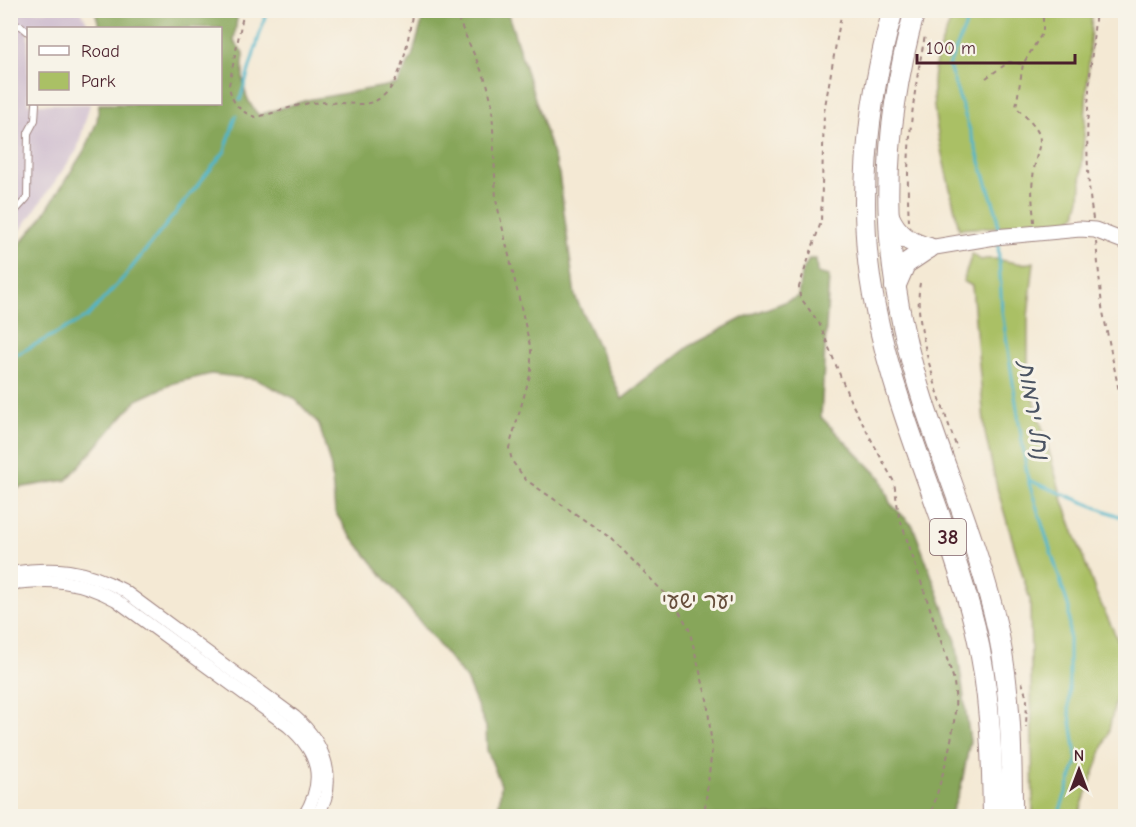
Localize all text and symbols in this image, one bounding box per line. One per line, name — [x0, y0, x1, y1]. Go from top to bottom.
legend — [27, 27, 222, 105]
scale bar — [917, 27, 1074, 65]
text: 100 m — [926, 38, 976, 59]
text: Road — [81, 41, 120, 62]
text: Park — [81, 71, 116, 92]
water label: נחל ירמות — [1012, 357, 1056, 463]
road number: 38 — [930, 519, 966, 555]
park label: יער ישעי — [662, 588, 734, 614]
north arrow — [1049, 740, 1109, 800]
text: N — [1074, 747, 1084, 765]

